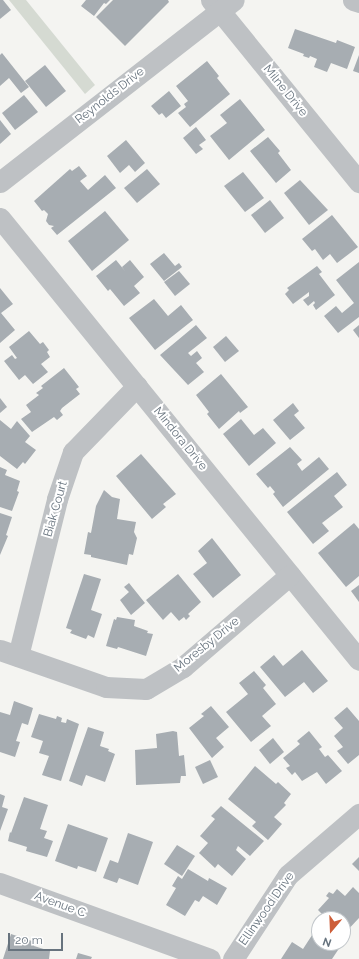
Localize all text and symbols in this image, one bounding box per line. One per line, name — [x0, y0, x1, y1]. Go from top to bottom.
street label: Milne Drive — [260, 62, 310, 120]
street label: Reynolds Drive — [73, 65, 147, 127]
street label: Mindora Drive — [150, 404, 210, 474]
street label: Biak Court — [41, 479, 71, 539]
street label: Moresby Drive — [171, 614, 243, 676]
street label: Ellinwood Drive — [236, 870, 298, 948]
street label: Avenue C — [32, 889, 88, 921]
north arrow — [311, 911, 351, 951]
scale bar — [10, 925, 65, 951]
text: 20 m — [15, 933, 43, 947]
text: N — [321, 934, 333, 949]

